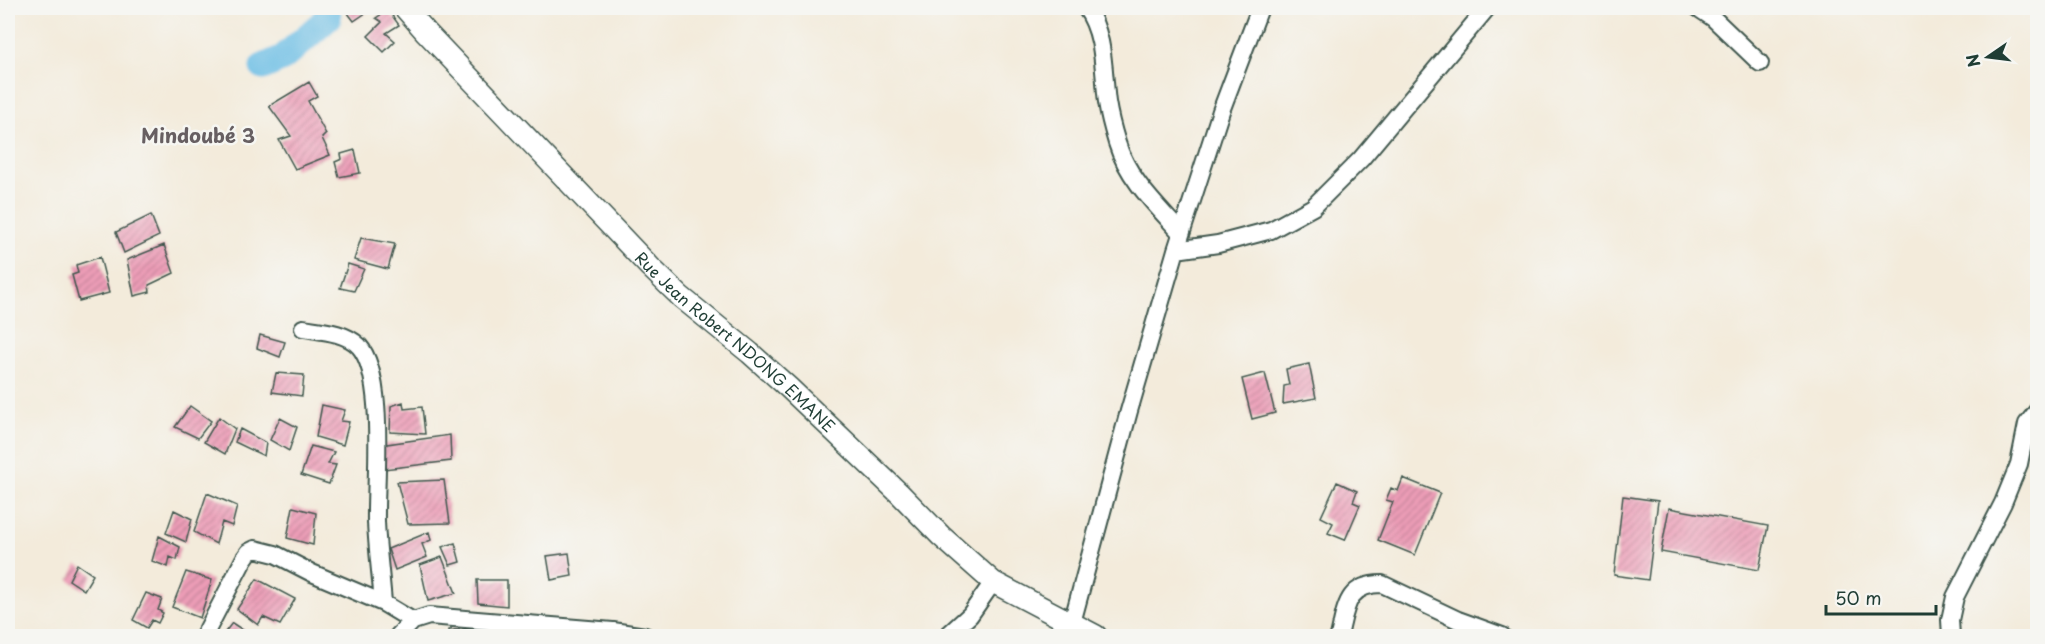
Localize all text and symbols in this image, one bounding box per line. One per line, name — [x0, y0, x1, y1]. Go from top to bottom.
north arrow — [1958, 27, 2018, 87]
text: N — [1959, 52, 1986, 70]
district label: Mindoubé 3 — [141, 120, 255, 150]
street label: Rue Jean Robert NDONG EMANE — [630, 246, 841, 437]
scale bar — [1826, 578, 1936, 616]
text: 50 m — [1835, 584, 1882, 611]

